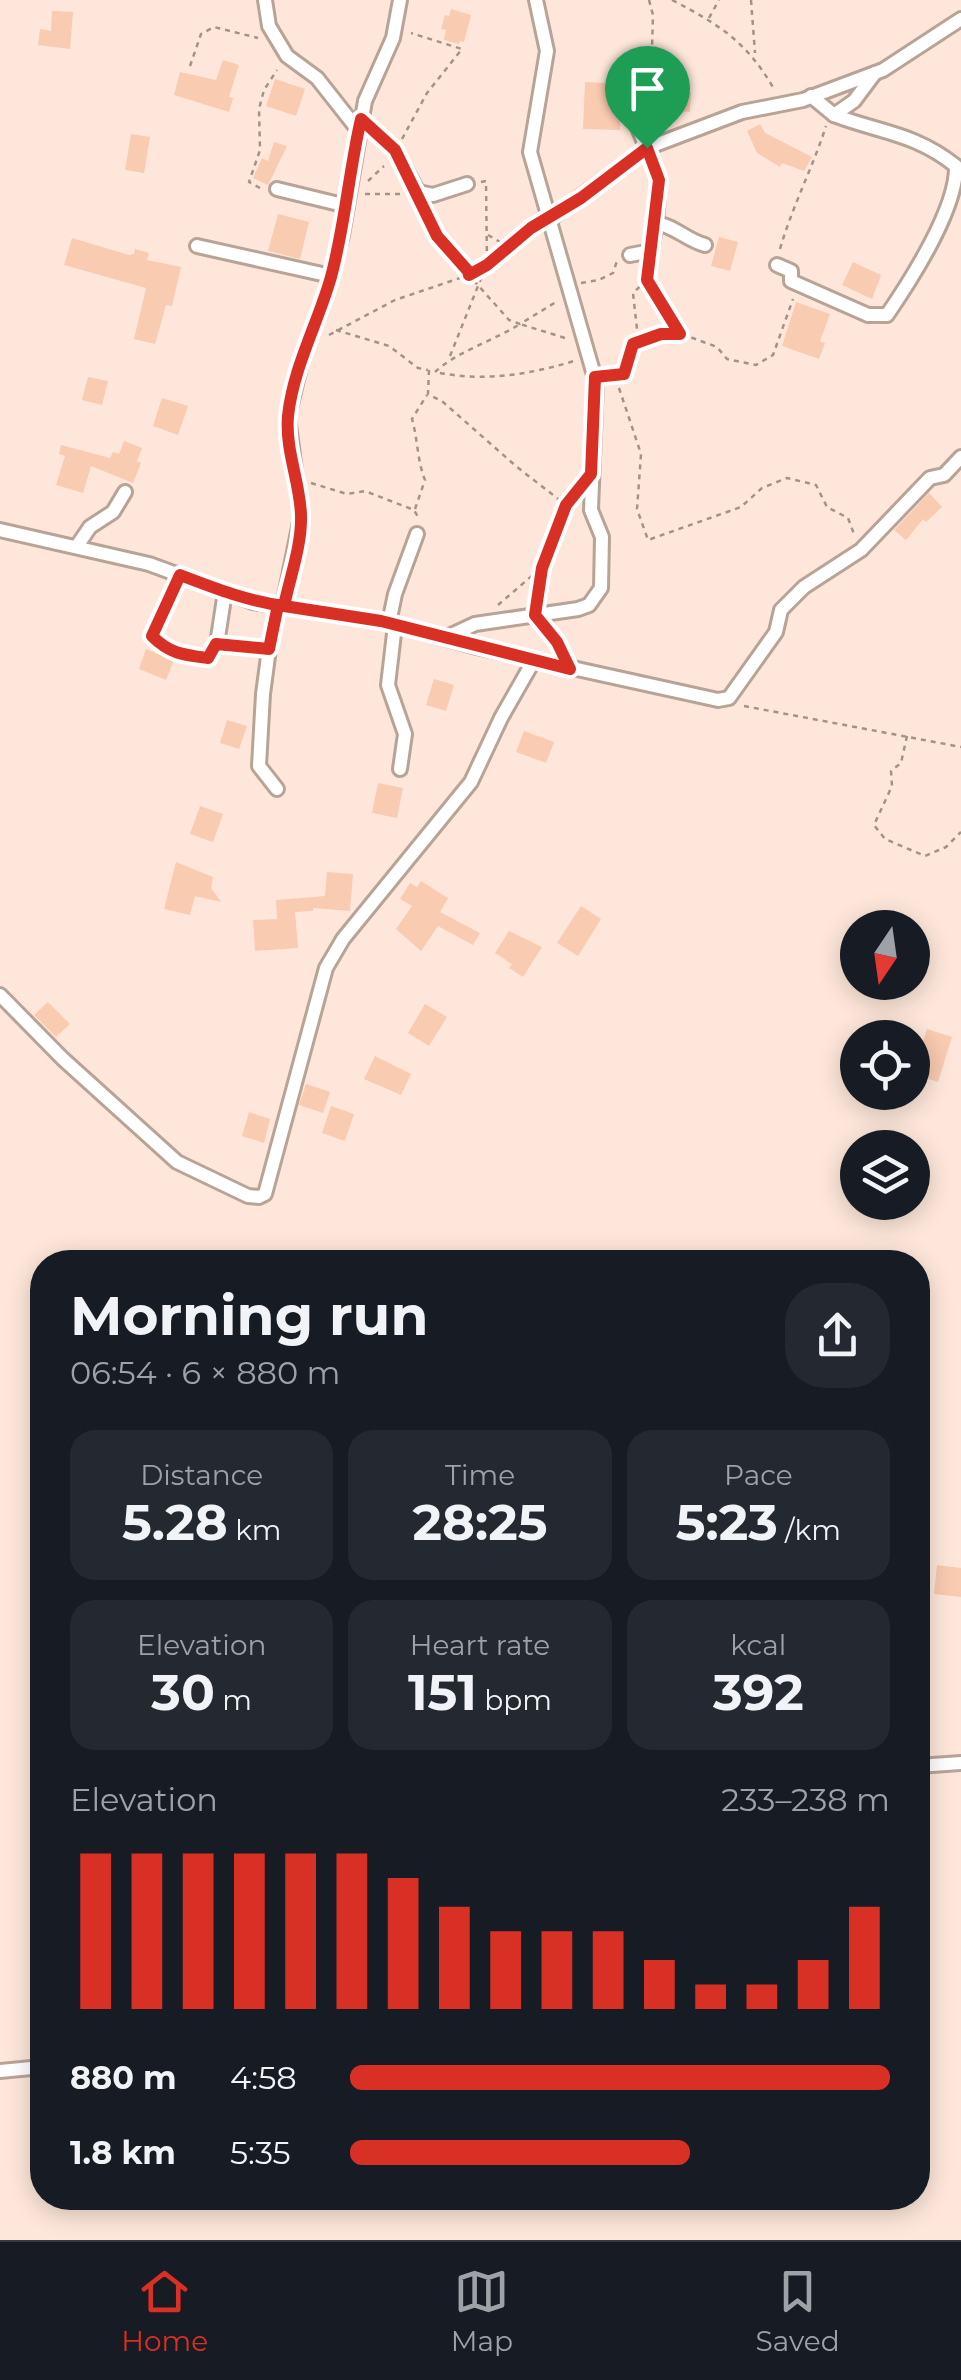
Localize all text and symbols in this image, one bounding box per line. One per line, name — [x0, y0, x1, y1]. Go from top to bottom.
pin — [605, 46, 690, 149]
icon: arrive — [620, 61, 675, 116]
north arrow — [840, 910, 930, 1000]
map controls — [840, 910, 930, 1220]
button: locate — [840, 1020, 930, 1110]
button: layers — [840, 1130, 930, 1220]
text: Morning run — [70, 1282, 428, 1349]
button: share — [785, 1283, 890, 1388]
text: 06:54 · 6 × 880 m — [70, 1353, 341, 1392]
text: Distance — [140, 1458, 263, 1492]
text: Time — [445, 1458, 515, 1492]
text: Pace — [724, 1458, 793, 1492]
text: 5.28 — [122, 1492, 228, 1553]
text: 28:25 — [413, 1492, 547, 1553]
text: 5:23 — [676, 1492, 778, 1553]
text: km — [228, 1513, 281, 1547]
text: /km — [778, 1513, 841, 1547]
text: Elevation — [137, 1628, 266, 1662]
text: Heart rate — [410, 1628, 550, 1662]
text: kcal — [730, 1628, 786, 1662]
text: 30 — [151, 1662, 215, 1723]
text: 151 — [408, 1662, 477, 1723]
text: 392 — [713, 1662, 804, 1723]
text: m — [215, 1683, 252, 1717]
text: bpm — [477, 1683, 552, 1717]
text: Elevation — [70, 1780, 218, 1819]
text: 233–238 m — [721, 1780, 890, 1819]
text: 880 m — [70, 2058, 177, 2097]
text: 4:58 — [230, 2058, 297, 2097]
text: 1.8 km — [70, 2133, 176, 2172]
text: 5:35 — [230, 2133, 291, 2172]
tab: Home — [121, 2264, 208, 2358]
tab: Map — [451, 2264, 513, 2358]
tab: Saved — [756, 2264, 840, 2358]

